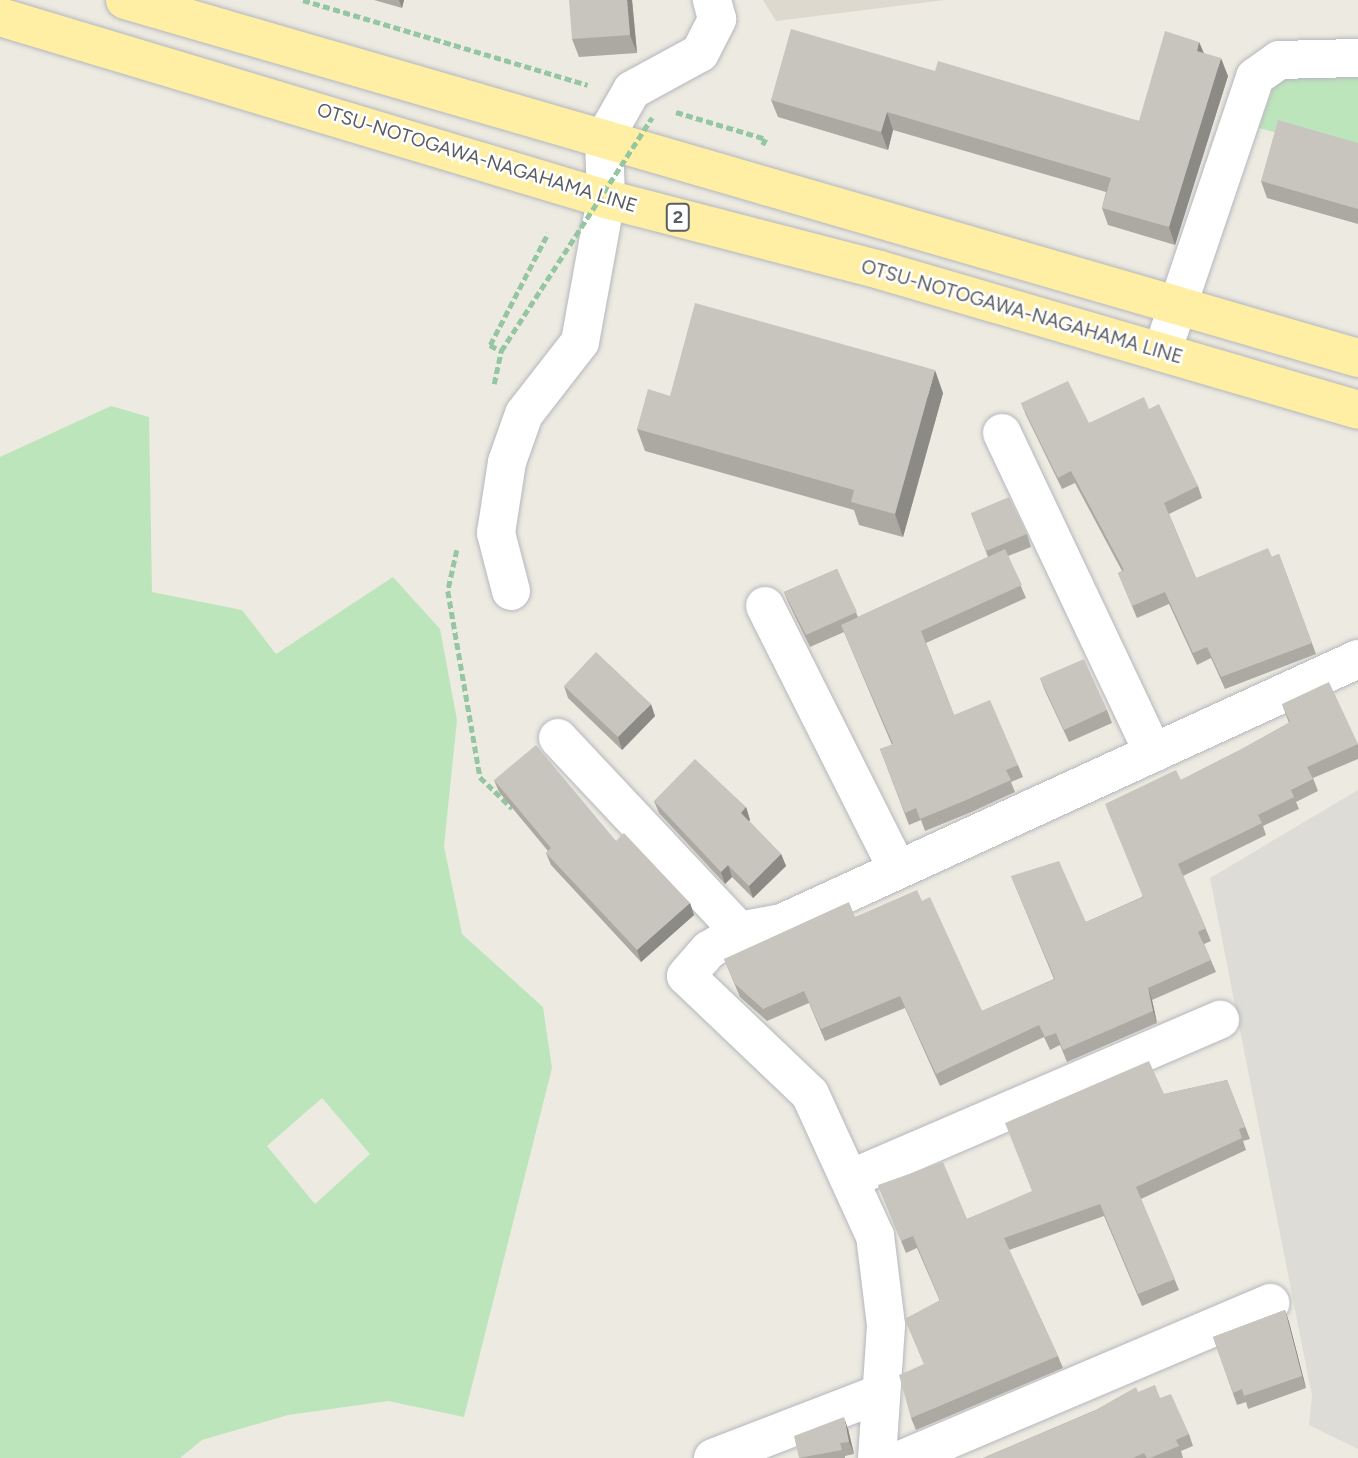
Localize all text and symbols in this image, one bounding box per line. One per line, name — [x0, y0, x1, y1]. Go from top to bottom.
street label: OTSU-NOTOGAWA-NAGAHAMA LINE — [314, 98, 640, 218]
road number: 2 — [666, 202, 690, 232]
street label: OTSU-NOTOGAWA-NAGAHAMA LINE — [859, 255, 1185, 369]

